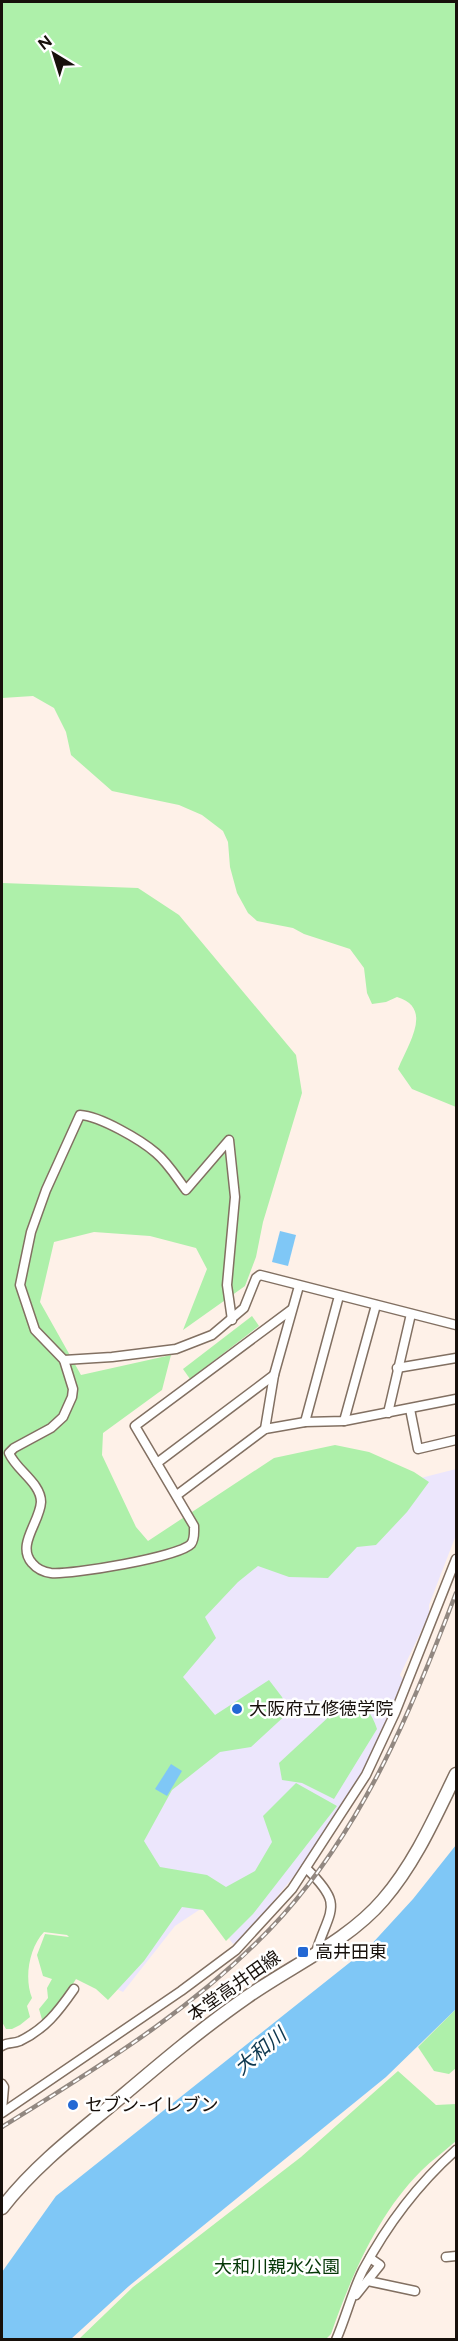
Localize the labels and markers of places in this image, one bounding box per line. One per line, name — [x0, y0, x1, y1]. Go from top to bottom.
place label: 大阪府立修徳学院 — [249, 1698, 393, 1720]
marker: 大阪府立修徳学院 — [230, 1702, 244, 1716]
place label: 高井田東 — [315, 1941, 387, 1963]
marker: 高井田東 — [296, 1945, 310, 1959]
place label: セブン-イレブン — [85, 2094, 219, 2116]
marker: セブン-イレブン — [66, 2098, 80, 2112]

